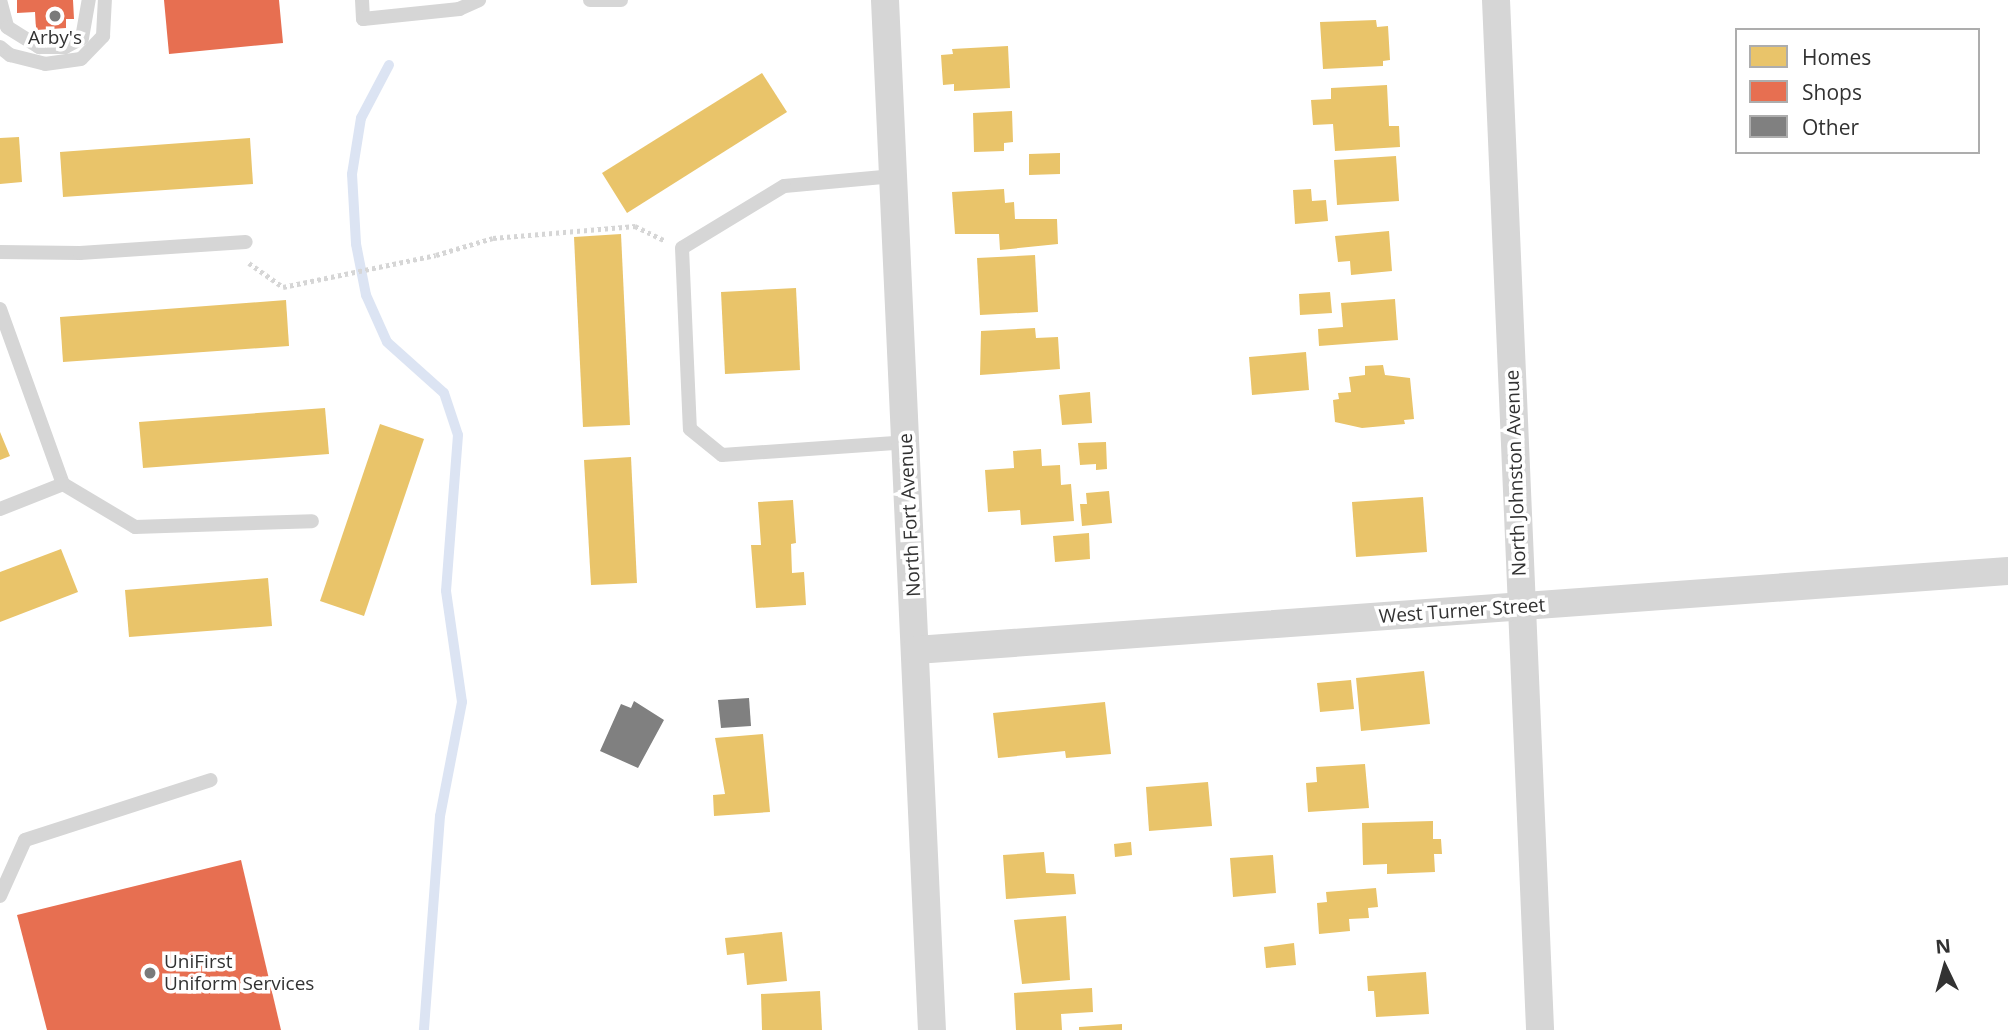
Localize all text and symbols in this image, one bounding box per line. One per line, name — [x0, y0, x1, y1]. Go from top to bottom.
marker: Arby's — [47, 8, 63, 24]
place label: Arby's — [28, 27, 82, 49]
legend — [1735, 28, 1980, 154]
text: Homes — [1802, 43, 1871, 71]
text: Shops — [1802, 78, 1862, 106]
text: Other — [1802, 113, 1859, 141]
street label: North Johnston Avenue — [1501, 369, 1531, 577]
street label: North Fort Avenue — [894, 433, 926, 597]
street label: West Turner Street — [1378, 594, 1546, 628]
north arrow — [1910, 932, 1980, 1002]
text: N — [1934, 932, 1952, 960]
place label: UniFirst Uniform Services — [164, 951, 314, 995]
marker: UniFirst Uniform Services — [142, 965, 158, 981]

